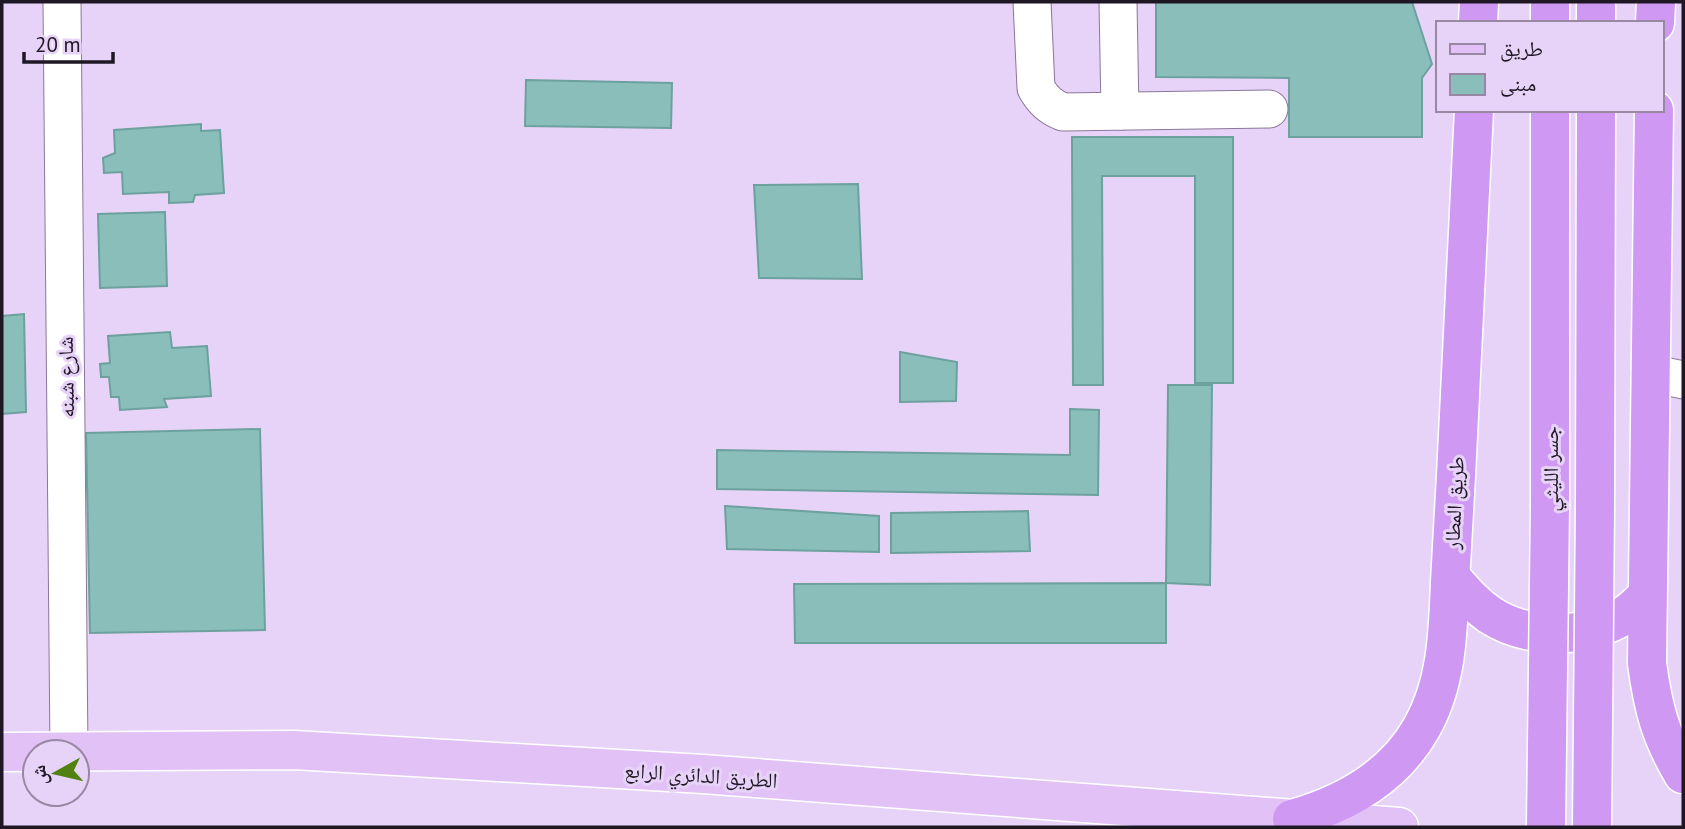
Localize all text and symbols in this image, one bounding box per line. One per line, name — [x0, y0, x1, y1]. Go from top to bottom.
scale bar — [24, 21, 114, 65]
legend — [1436, 21, 1664, 112]
text: 20 m — [35, 31, 81, 58]
text: طريق — [1500, 35, 1543, 62]
text: مبنى — [1500, 70, 1536, 97]
street label: شارع شبنه — [52, 336, 80, 418]
street label: جسر الليثي — [1537, 426, 1567, 512]
street label: طريق المطار — [1438, 456, 1470, 551]
north arrow — [21, 738, 91, 808]
street label: الطريق الدائري الرابع — [623, 756, 778, 797]
text: ش — [26, 764, 52, 787]

